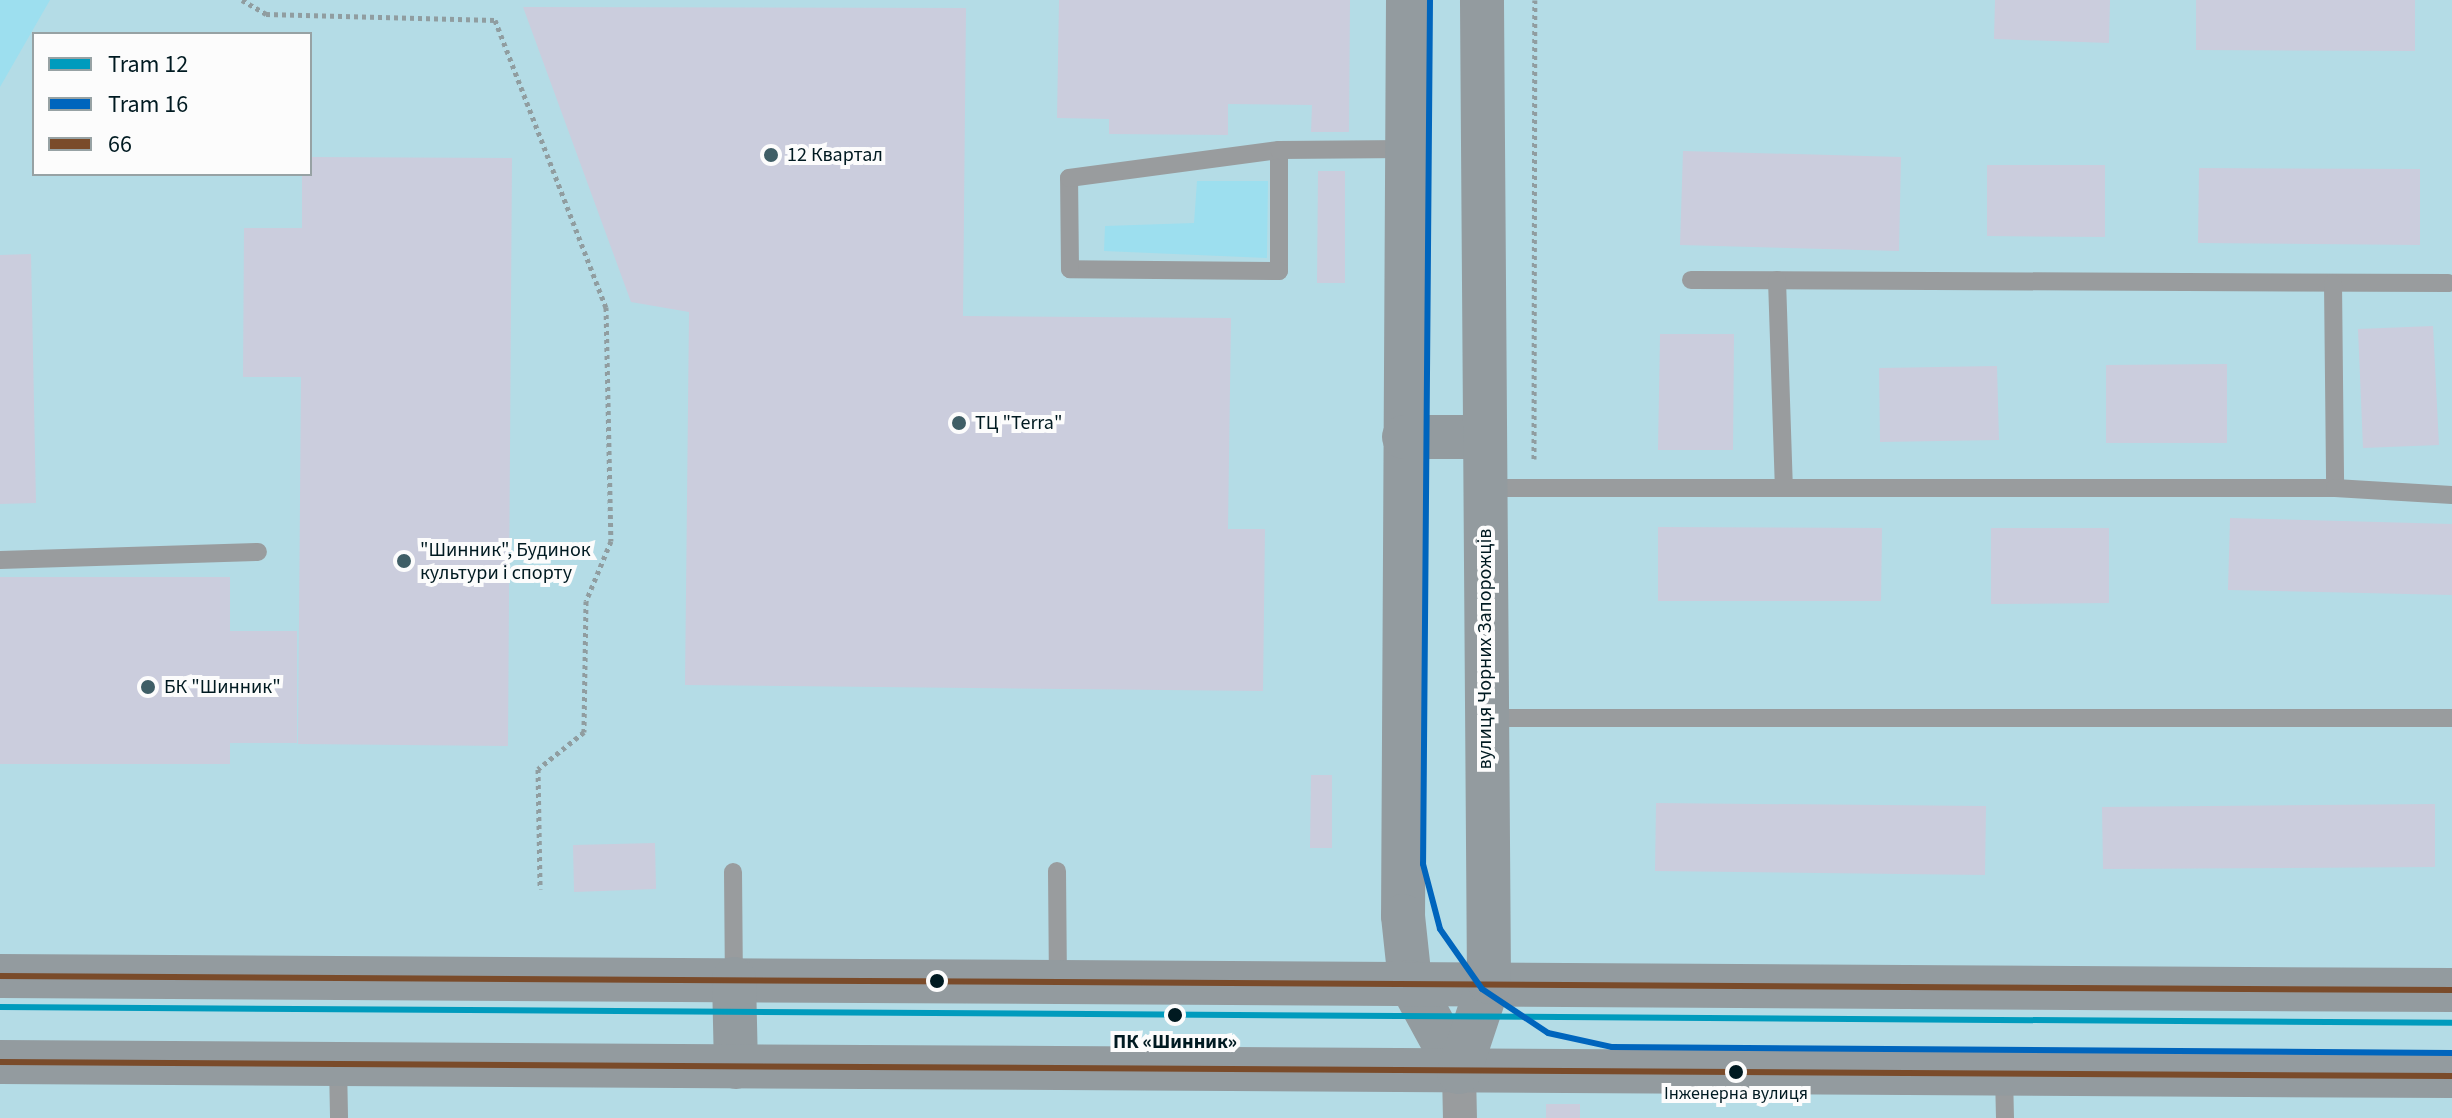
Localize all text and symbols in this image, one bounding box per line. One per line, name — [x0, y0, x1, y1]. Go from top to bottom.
legend — [32, 32, 312, 176]
text: Tram 12 — [108, 47, 188, 82]
text: Tram 16 — [108, 87, 188, 122]
text: 66 — [108, 127, 132, 162]
place label: 12 Квартал — [787, 143, 883, 167]
marker: 12 Квартал — [762, 146, 780, 164]
place label: ТЦ "Terra" — [975, 411, 1062, 435]
marker: ТЦ "Terra" — [950, 414, 968, 432]
street label: вулиця Чорних Запорожців — [1473, 529, 1497, 769]
place label: "Шинник", Будинок культури і спорту — [420, 538, 591, 585]
marker: "Шинник", Будинок культури і спорту — [395, 552, 413, 570]
place label: БК "Шинник" — [164, 675, 281, 699]
marker: БК "Шинник" — [139, 678, 157, 696]
unlabelled marker — [929, 973, 945, 989]
marker: ПК «Шинник» — [1164, 1004, 1186, 1026]
place label: ПК «Шинник» — [1113, 1030, 1237, 1054]
marker: Інженерна вулиця — [1728, 1064, 1744, 1080]
place label: Інженерна вулиця — [1664, 1083, 1808, 1105]

